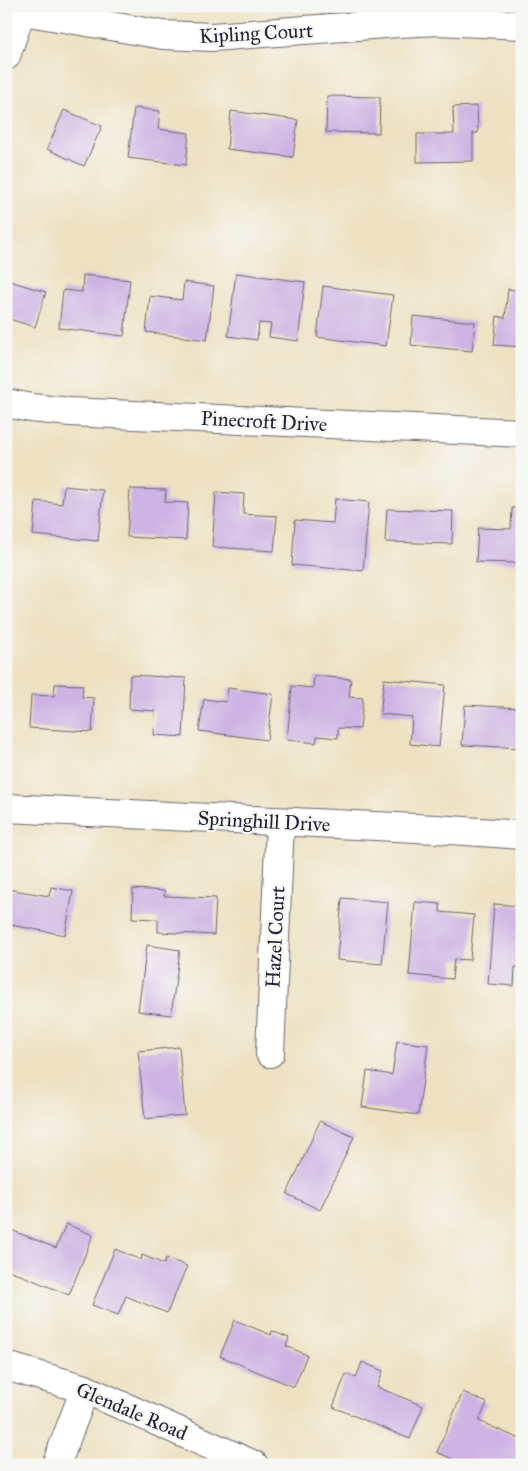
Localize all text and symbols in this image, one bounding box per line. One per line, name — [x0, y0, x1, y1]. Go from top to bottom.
street label: Kipling Court — [198, 18, 314, 49]
street label: Pinecroft Drive — [200, 406, 328, 436]
street label: Springhill Drive — [197, 806, 331, 837]
street label: Hazel Court — [260, 885, 290, 989]
street label: Glendale Road — [73, 1377, 191, 1445]

